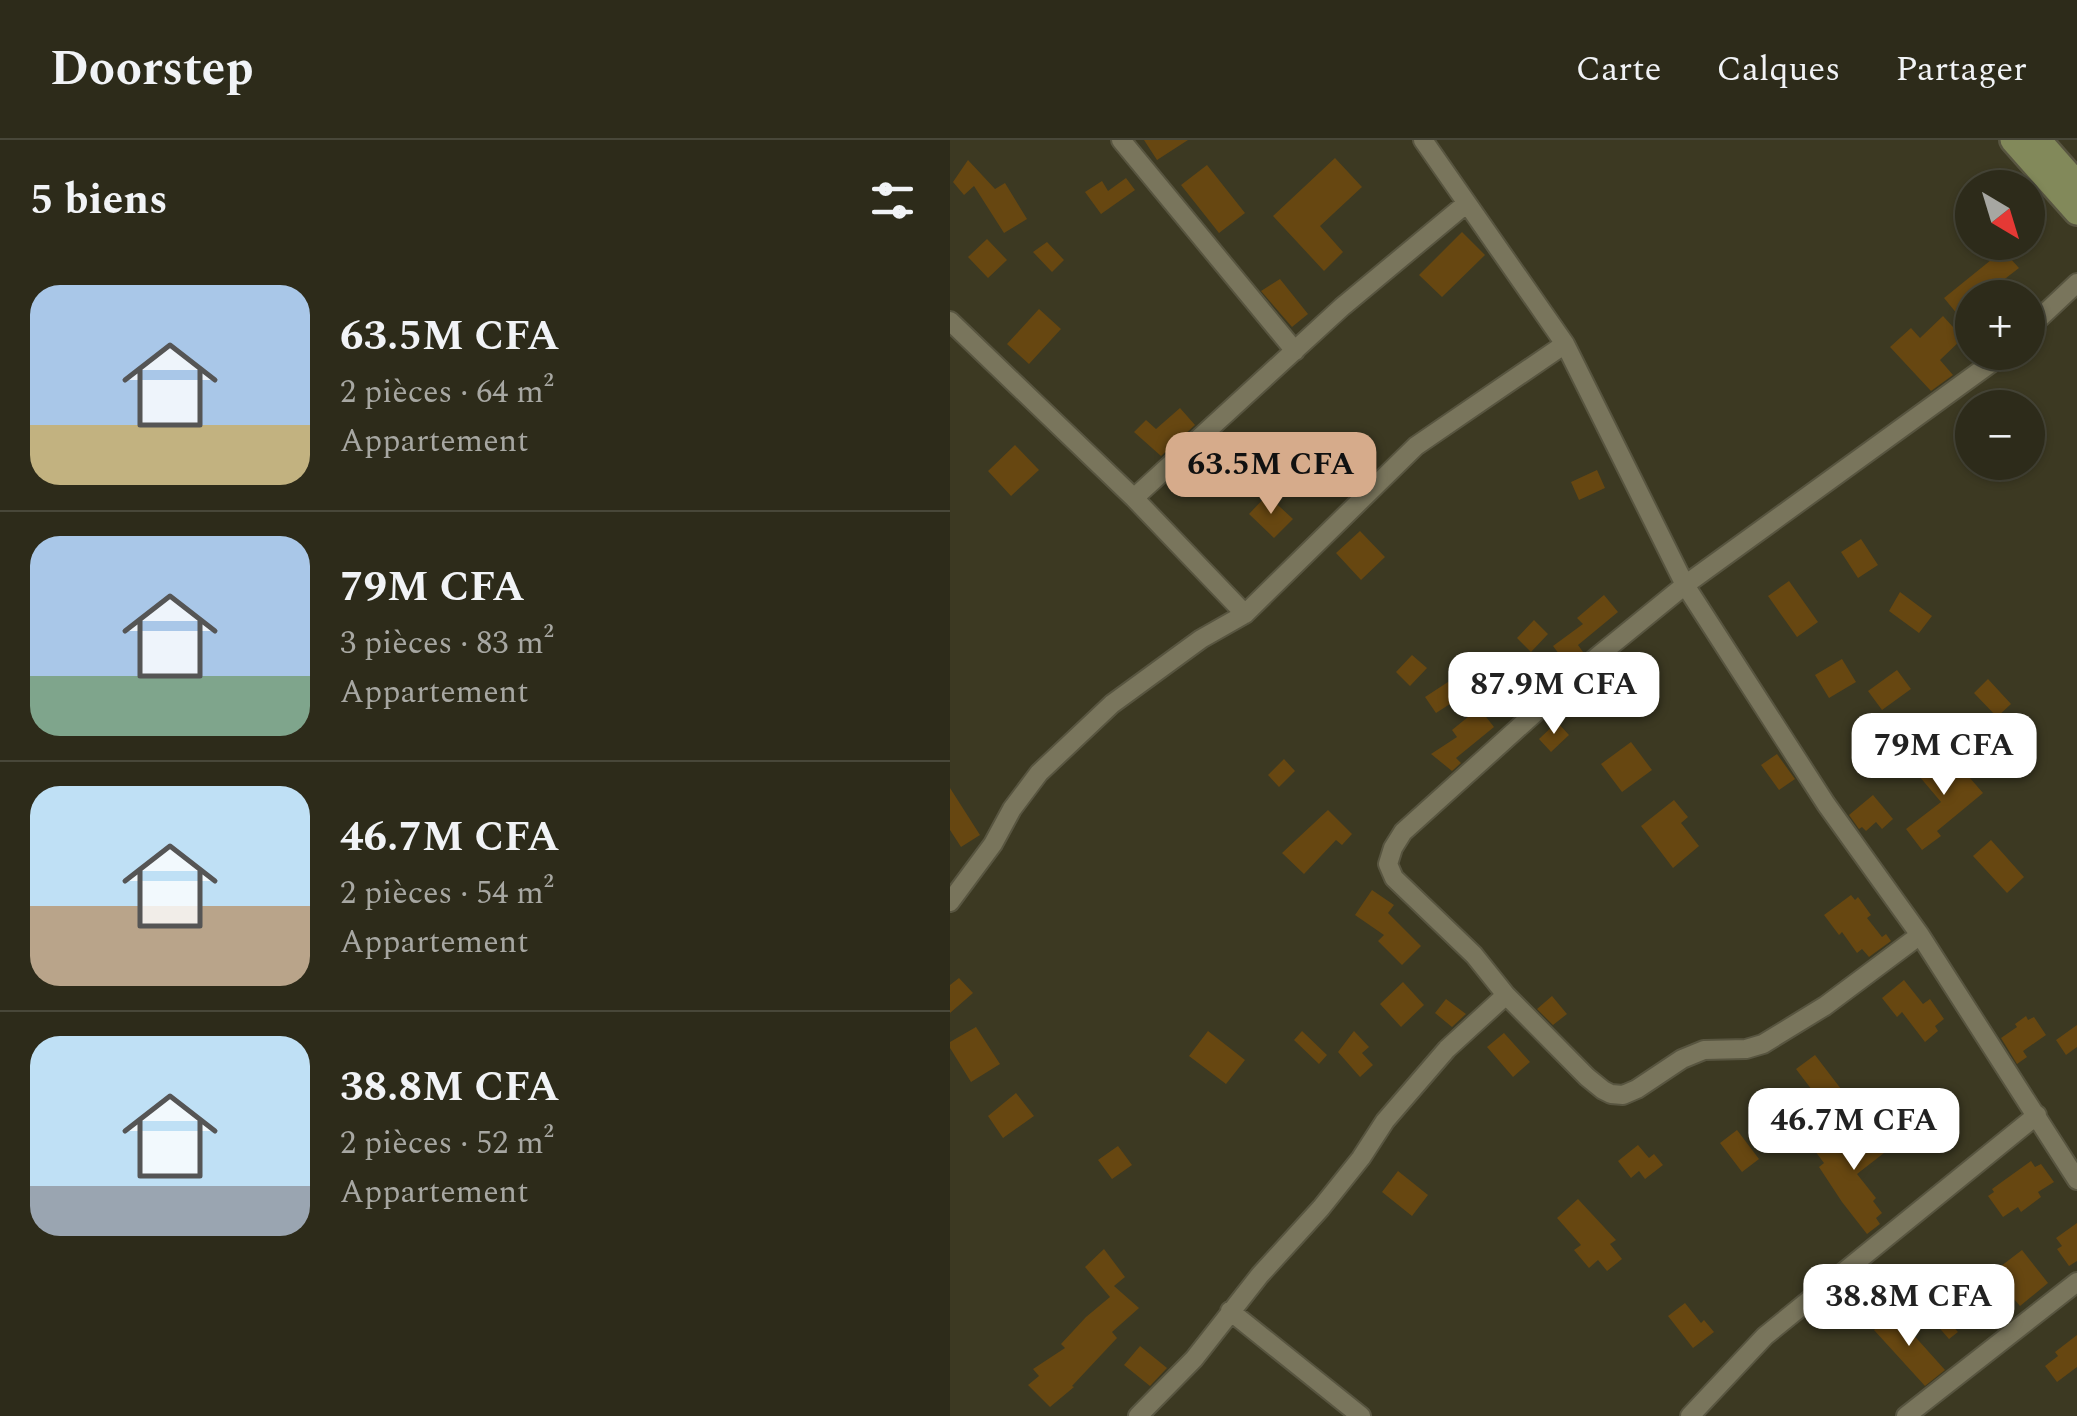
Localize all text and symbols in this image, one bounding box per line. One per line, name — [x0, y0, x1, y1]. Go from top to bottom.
text: Doorstep — [50, 33, 253, 106]
text: Carte — [1576, 43, 1662, 96]
text: Calques — [1717, 43, 1840, 96]
text: Partager — [1895, 43, 2027, 96]
text: 5 biens — [30, 169, 168, 232]
north arrow — [1955, 170, 2045, 260]
map controls — [1955, 170, 2045, 480]
icon: filters — [865, 173, 920, 228]
button: + — [1955, 280, 2045, 370]
text: 63.5M CFA — [340, 305, 560, 368]
icon: home — [110, 325, 230, 445]
text: 2 pièces · 64 m² — [340, 368, 554, 417]
button: − — [1955, 390, 2045, 480]
text: Appartement — [340, 417, 529, 466]
pin: 63.5M CFA — [1157, 432, 1385, 517]
text: 63.5M CFA — [1187, 440, 1355, 489]
text: 79M CFA — [340, 556, 525, 619]
icon: home — [110, 576, 230, 696]
text: 3 pièces · 83 m² — [340, 619, 554, 668]
pin: 87.9M CFA — [1440, 652, 1668, 737]
text: 87.9M CFA — [1470, 660, 1638, 709]
text: Appartement — [340, 668, 529, 717]
pin: 79M CFA — [1852, 713, 2036, 798]
text: 79M CFA — [1874, 721, 2014, 770]
text: 46.7M CFA — [340, 806, 560, 869]
icon: home — [110, 826, 230, 946]
text: 2 pièces · 54 m² — [340, 869, 554, 918]
text: Appartement — [340, 918, 529, 967]
text: 38.8M CFA — [340, 1056, 560, 1119]
icon: home — [110, 1076, 230, 1196]
pin: 46.7M CFA — [1740, 1088, 1968, 1173]
text: 46.7M CFA — [1770, 1096, 1938, 1145]
text: 2 pièces · 52 m² — [340, 1119, 554, 1168]
text: Appartement — [340, 1168, 529, 1217]
pin: 38.8M CFA — [1795, 1264, 2023, 1349]
text: 38.8M CFA — [1825, 1272, 1993, 1321]

